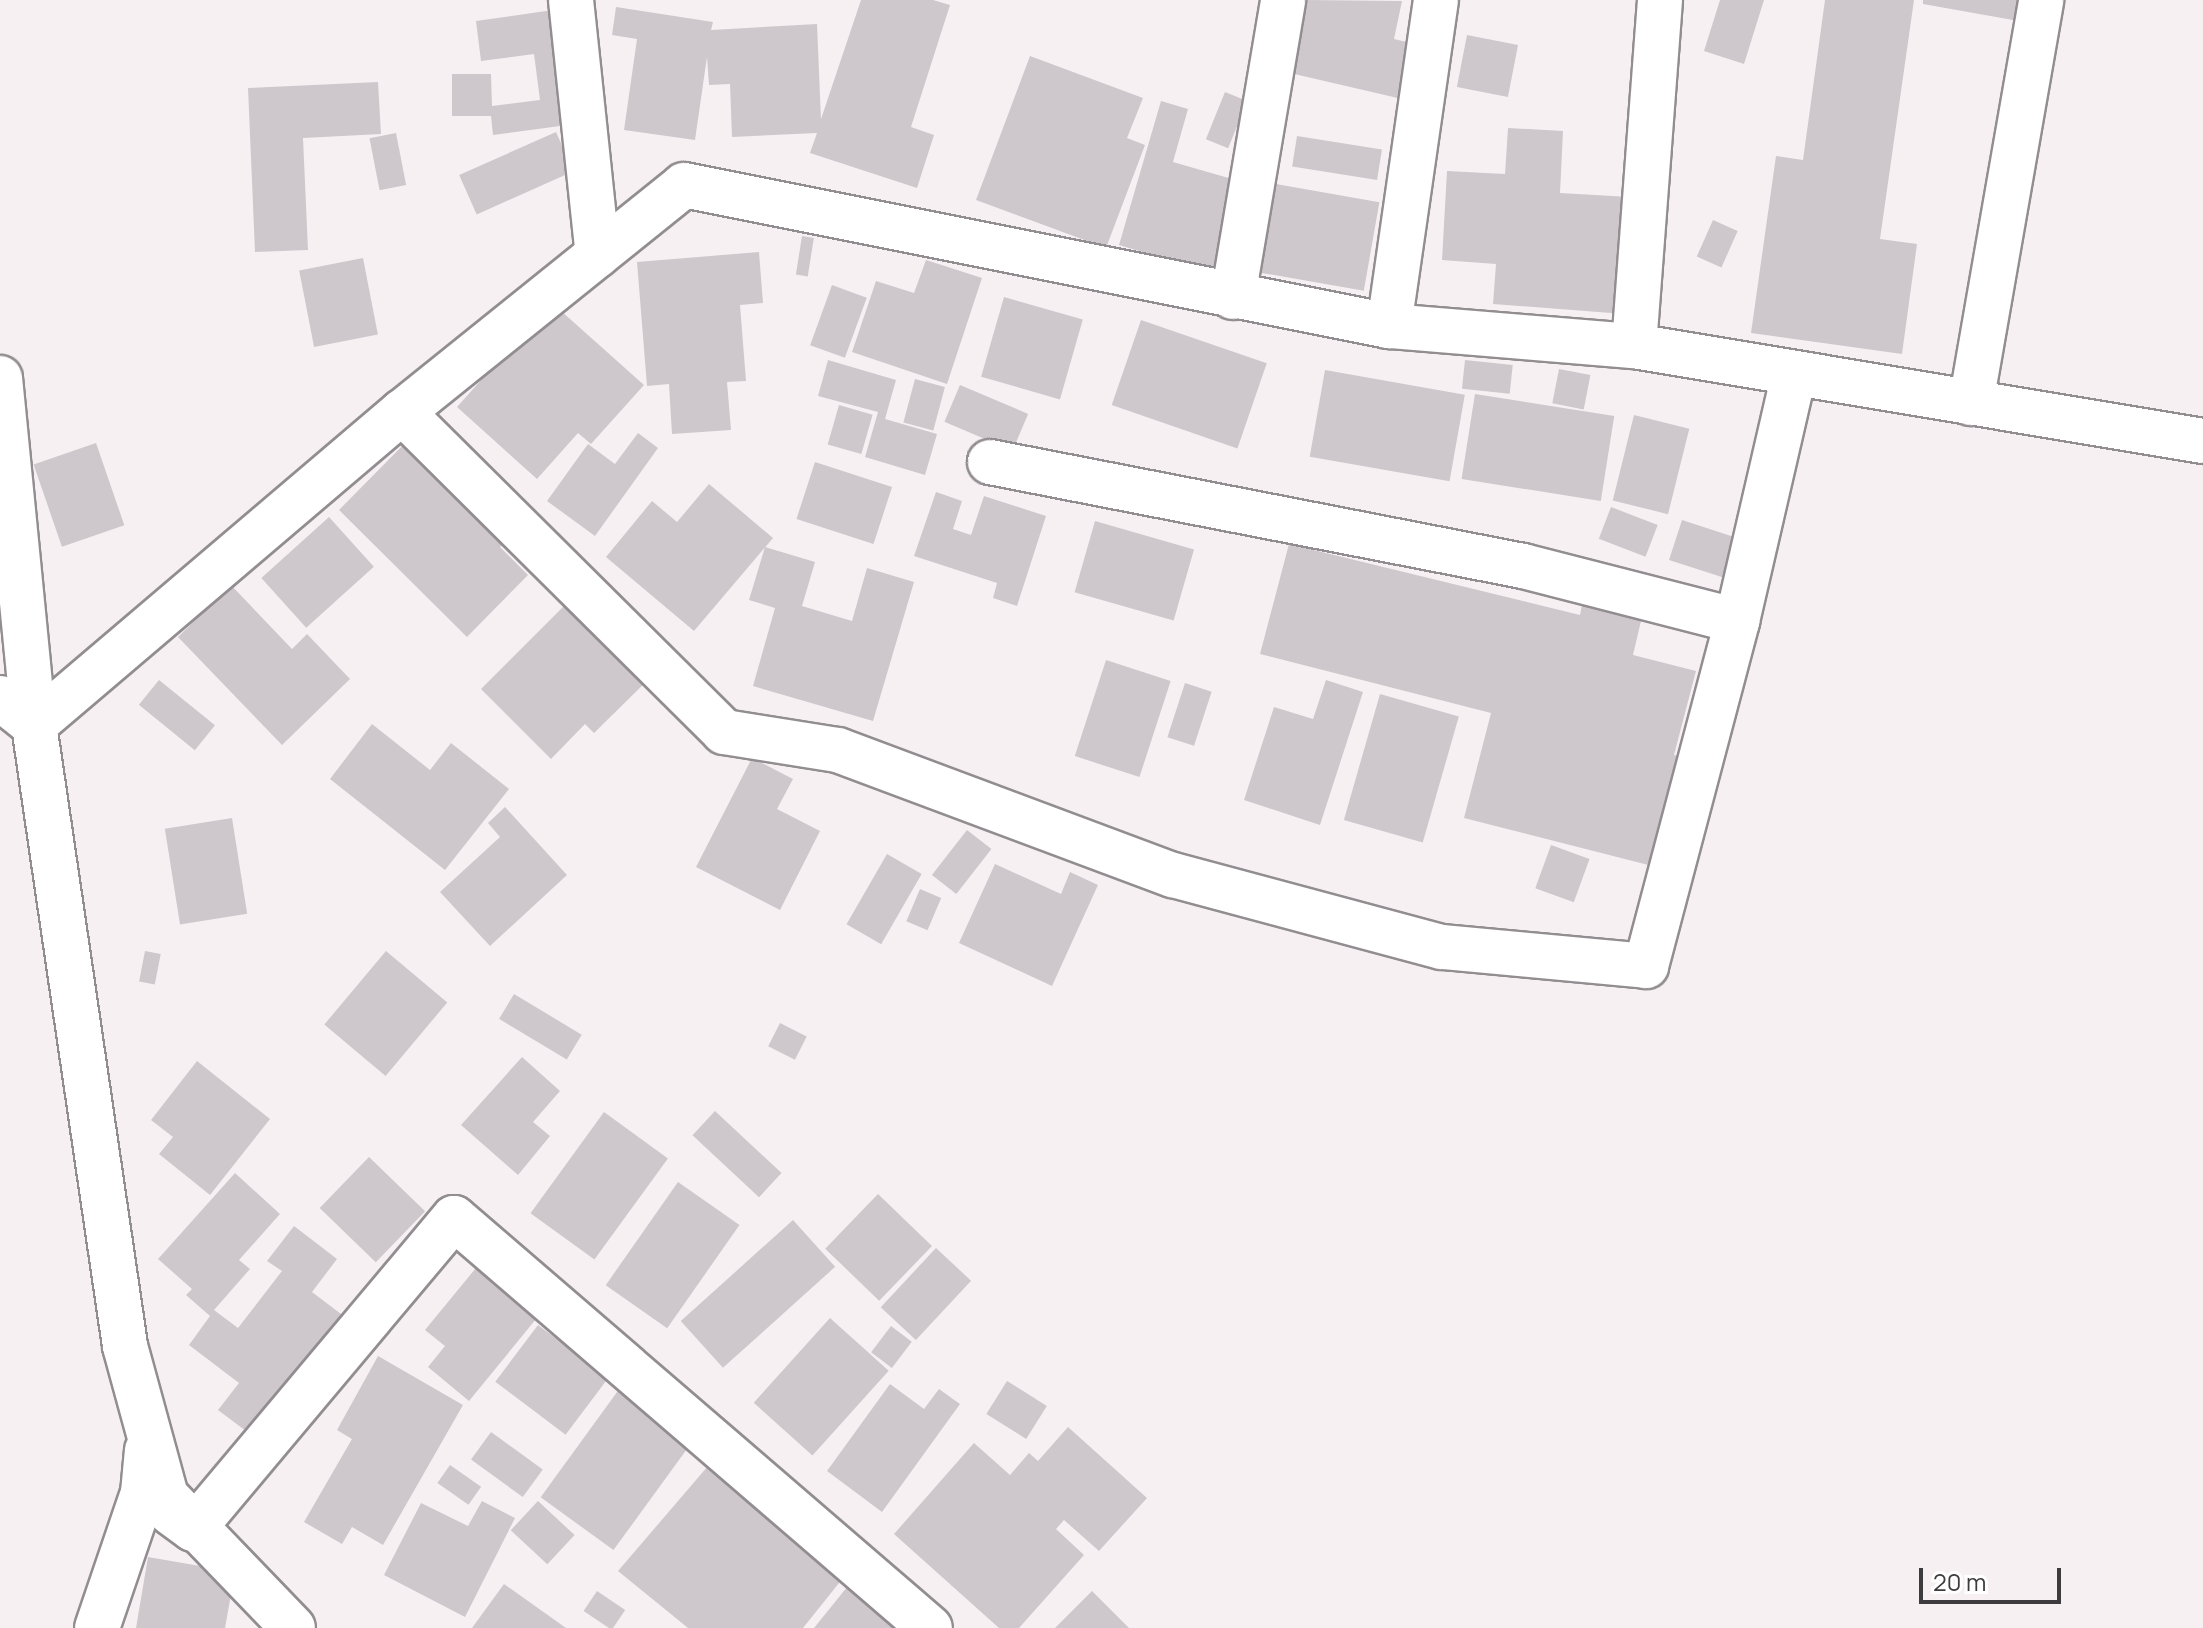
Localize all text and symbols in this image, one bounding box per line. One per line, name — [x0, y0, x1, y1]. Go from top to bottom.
scale bar — [1923, 1552, 2065, 1602]
text: 20 m — [1933, 1565, 1986, 1598]

